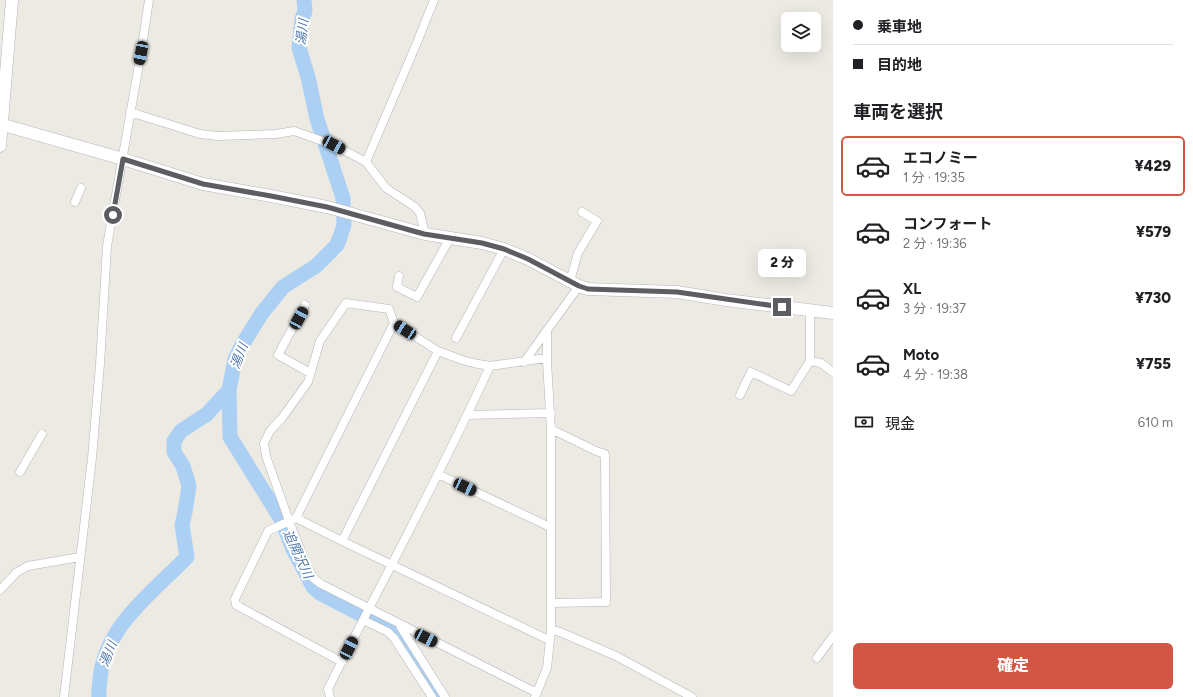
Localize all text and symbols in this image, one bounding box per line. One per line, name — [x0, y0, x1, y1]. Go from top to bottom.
map controls — [781, 12, 821, 52]
button: layers — [781, 12, 821, 52]
water label: 湯川 — [293, 16, 311, 46]
text: 乗車地 — [877, 18, 922, 36]
car — [133, 40, 149, 66]
text: 目的地 — [877, 56, 922, 74]
text: 車両を選択 — [853, 101, 943, 123]
car — [321, 134, 347, 156]
icon: car — [855, 148, 891, 184]
text: エコノミー — [903, 149, 978, 167]
text: ¥429 — [1134, 157, 1171, 175]
text: 1 分 · 19:35 — [903, 170, 965, 185]
route start — [104, 206, 122, 224]
icon: car — [855, 214, 891, 250]
text: コンフォート — [903, 215, 993, 233]
text: ¥579 — [1136, 223, 1171, 241]
text: 2 分 · 19:36 — [903, 236, 967, 251]
callout: 2 分 — [758, 249, 806, 277]
text: 2 分 — [770, 255, 794, 270]
icon: car — [855, 280, 891, 316]
text: XL — [903, 280, 921, 298]
text: ¥730 — [1135, 289, 1171, 307]
route end — [773, 298, 791, 316]
text: 3 分 · 19:37 — [903, 301, 966, 316]
car — [288, 305, 310, 331]
car — [392, 318, 418, 342]
water label: 湯川 — [227, 339, 251, 371]
icon: car — [855, 346, 891, 382]
text: Moto — [903, 346, 939, 364]
text: ¥755 — [1136, 355, 1171, 373]
text: 4 分 · 19:38 — [903, 367, 968, 382]
icon: cash — [853, 411, 875, 433]
text: 現金 — [885, 415, 915, 433]
text: 610 m — [1138, 415, 1173, 430]
car — [452, 476, 478, 498]
water label: 追開沢川 — [280, 527, 317, 583]
car — [413, 627, 439, 649]
car — [338, 635, 360, 661]
water label: 湯川 — [96, 637, 120, 669]
button: 確定 — [853, 643, 1173, 689]

